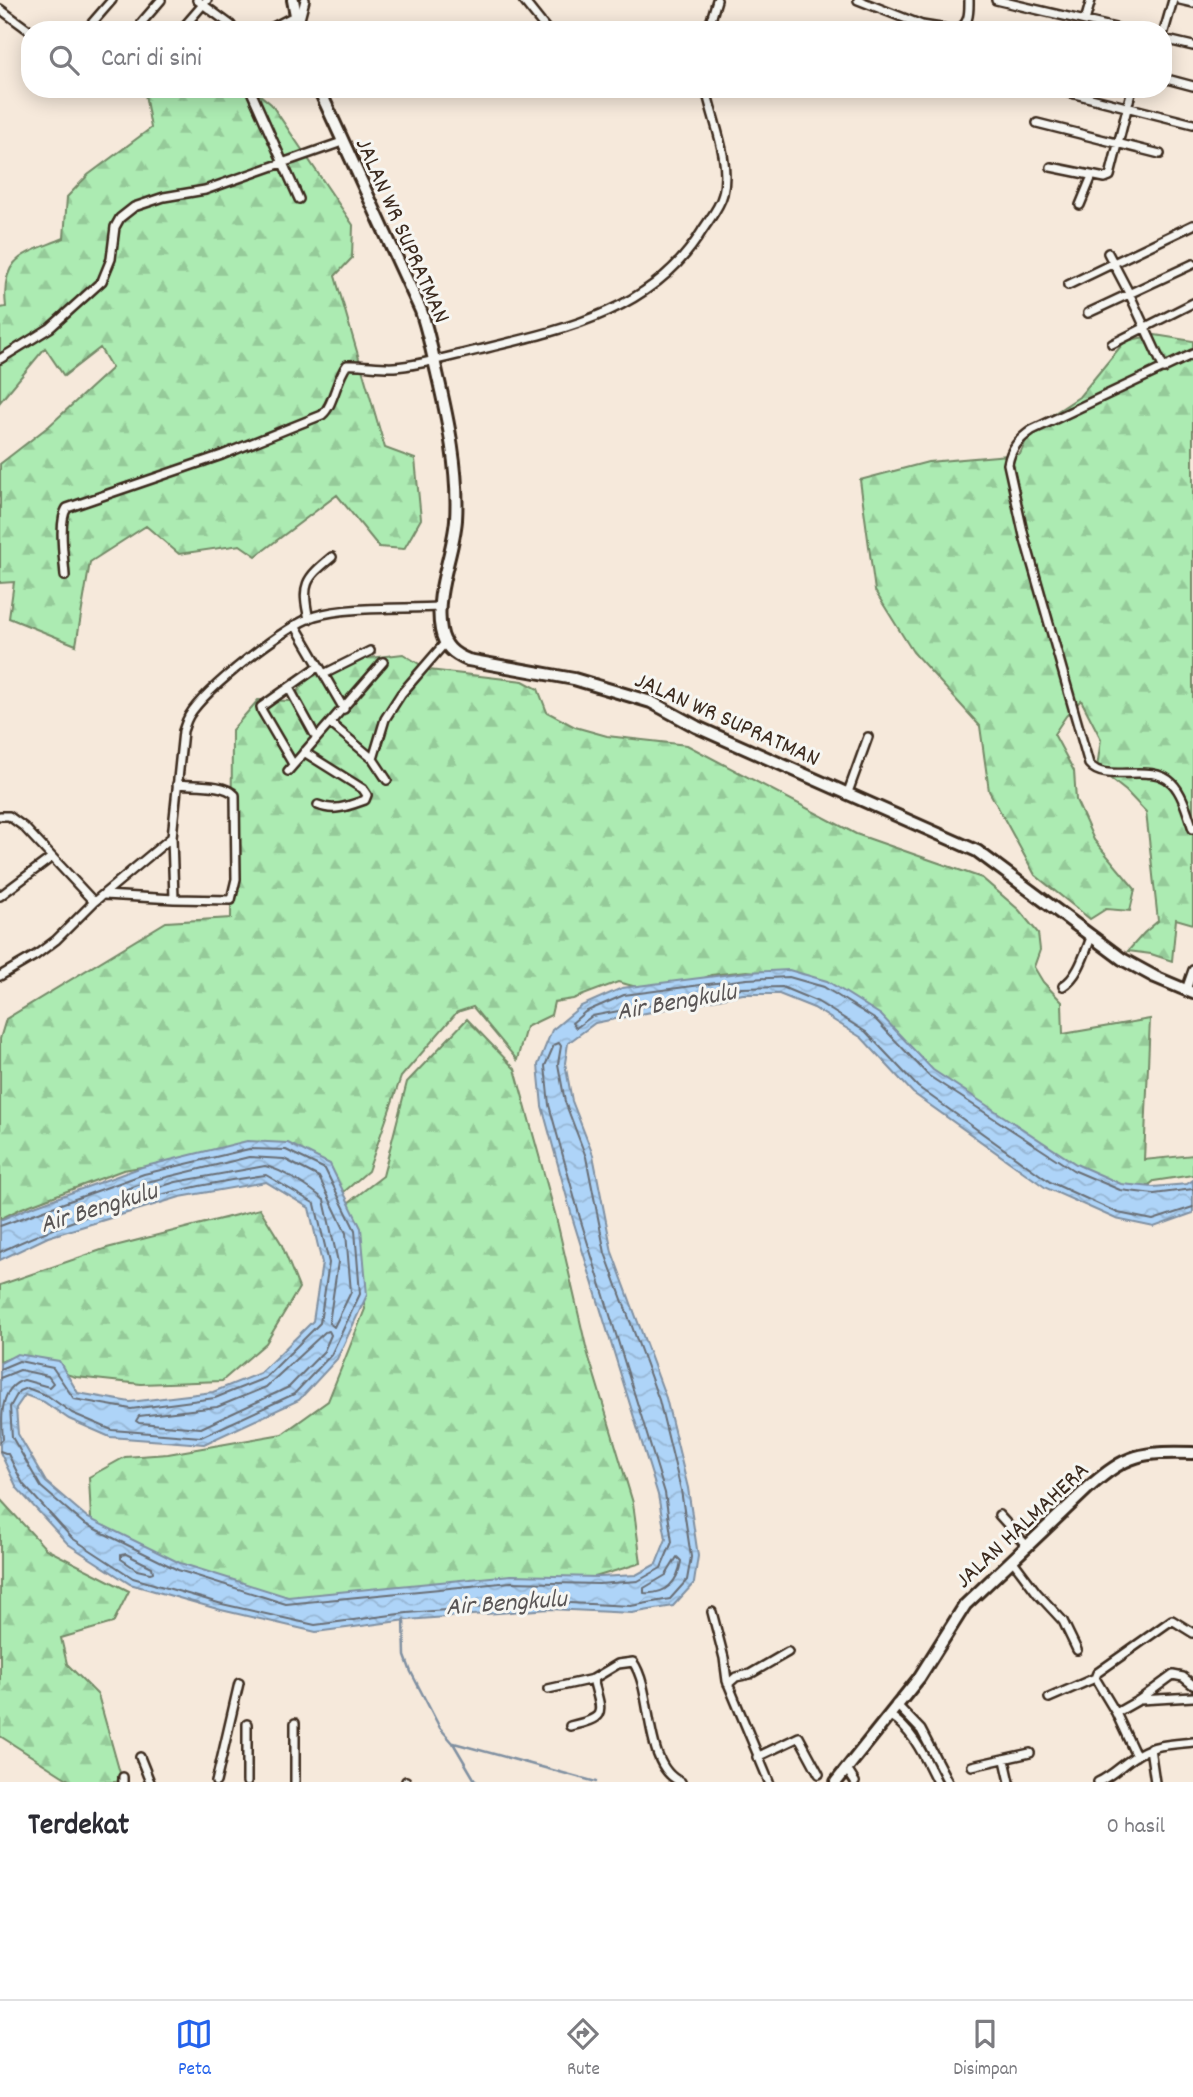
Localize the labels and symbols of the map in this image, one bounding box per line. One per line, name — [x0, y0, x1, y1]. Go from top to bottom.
street label: JALAN WR SUPRATMAN — [345, 133, 457, 329]
street label: JALAN WR SUPRATMAN — [629, 665, 825, 777]
water label: Air Bengkulu — [614, 974, 741, 1032]
water label: Air Bengkulu — [36, 1173, 164, 1245]
street label: JALAN HALMAHERA — [948, 1455, 1098, 1597]
water label: Air Bengkulu — [445, 1582, 570, 1627]

